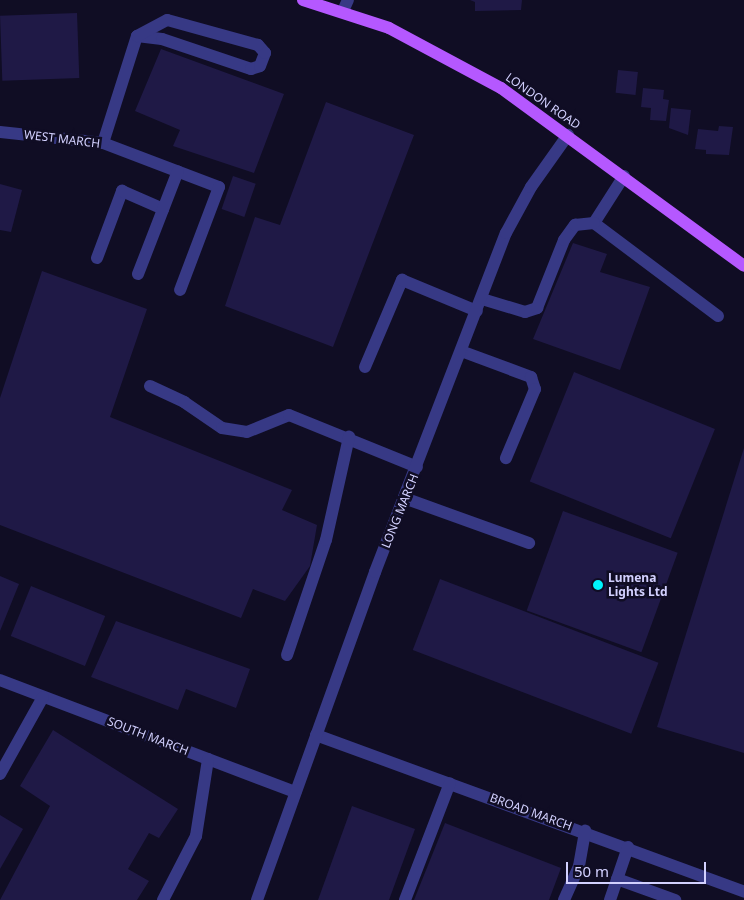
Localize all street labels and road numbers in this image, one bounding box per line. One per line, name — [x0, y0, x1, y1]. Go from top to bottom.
street label: LONDON ROAD — [503, 70, 583, 132]
street label: WEST MARCH — [23, 127, 101, 151]
street label: LONG MARCH — [379, 472, 421, 550]
street label: SOUTH MARCH — [105, 714, 191, 758]
street label: BROAD MARCH — [488, 790, 574, 834]

